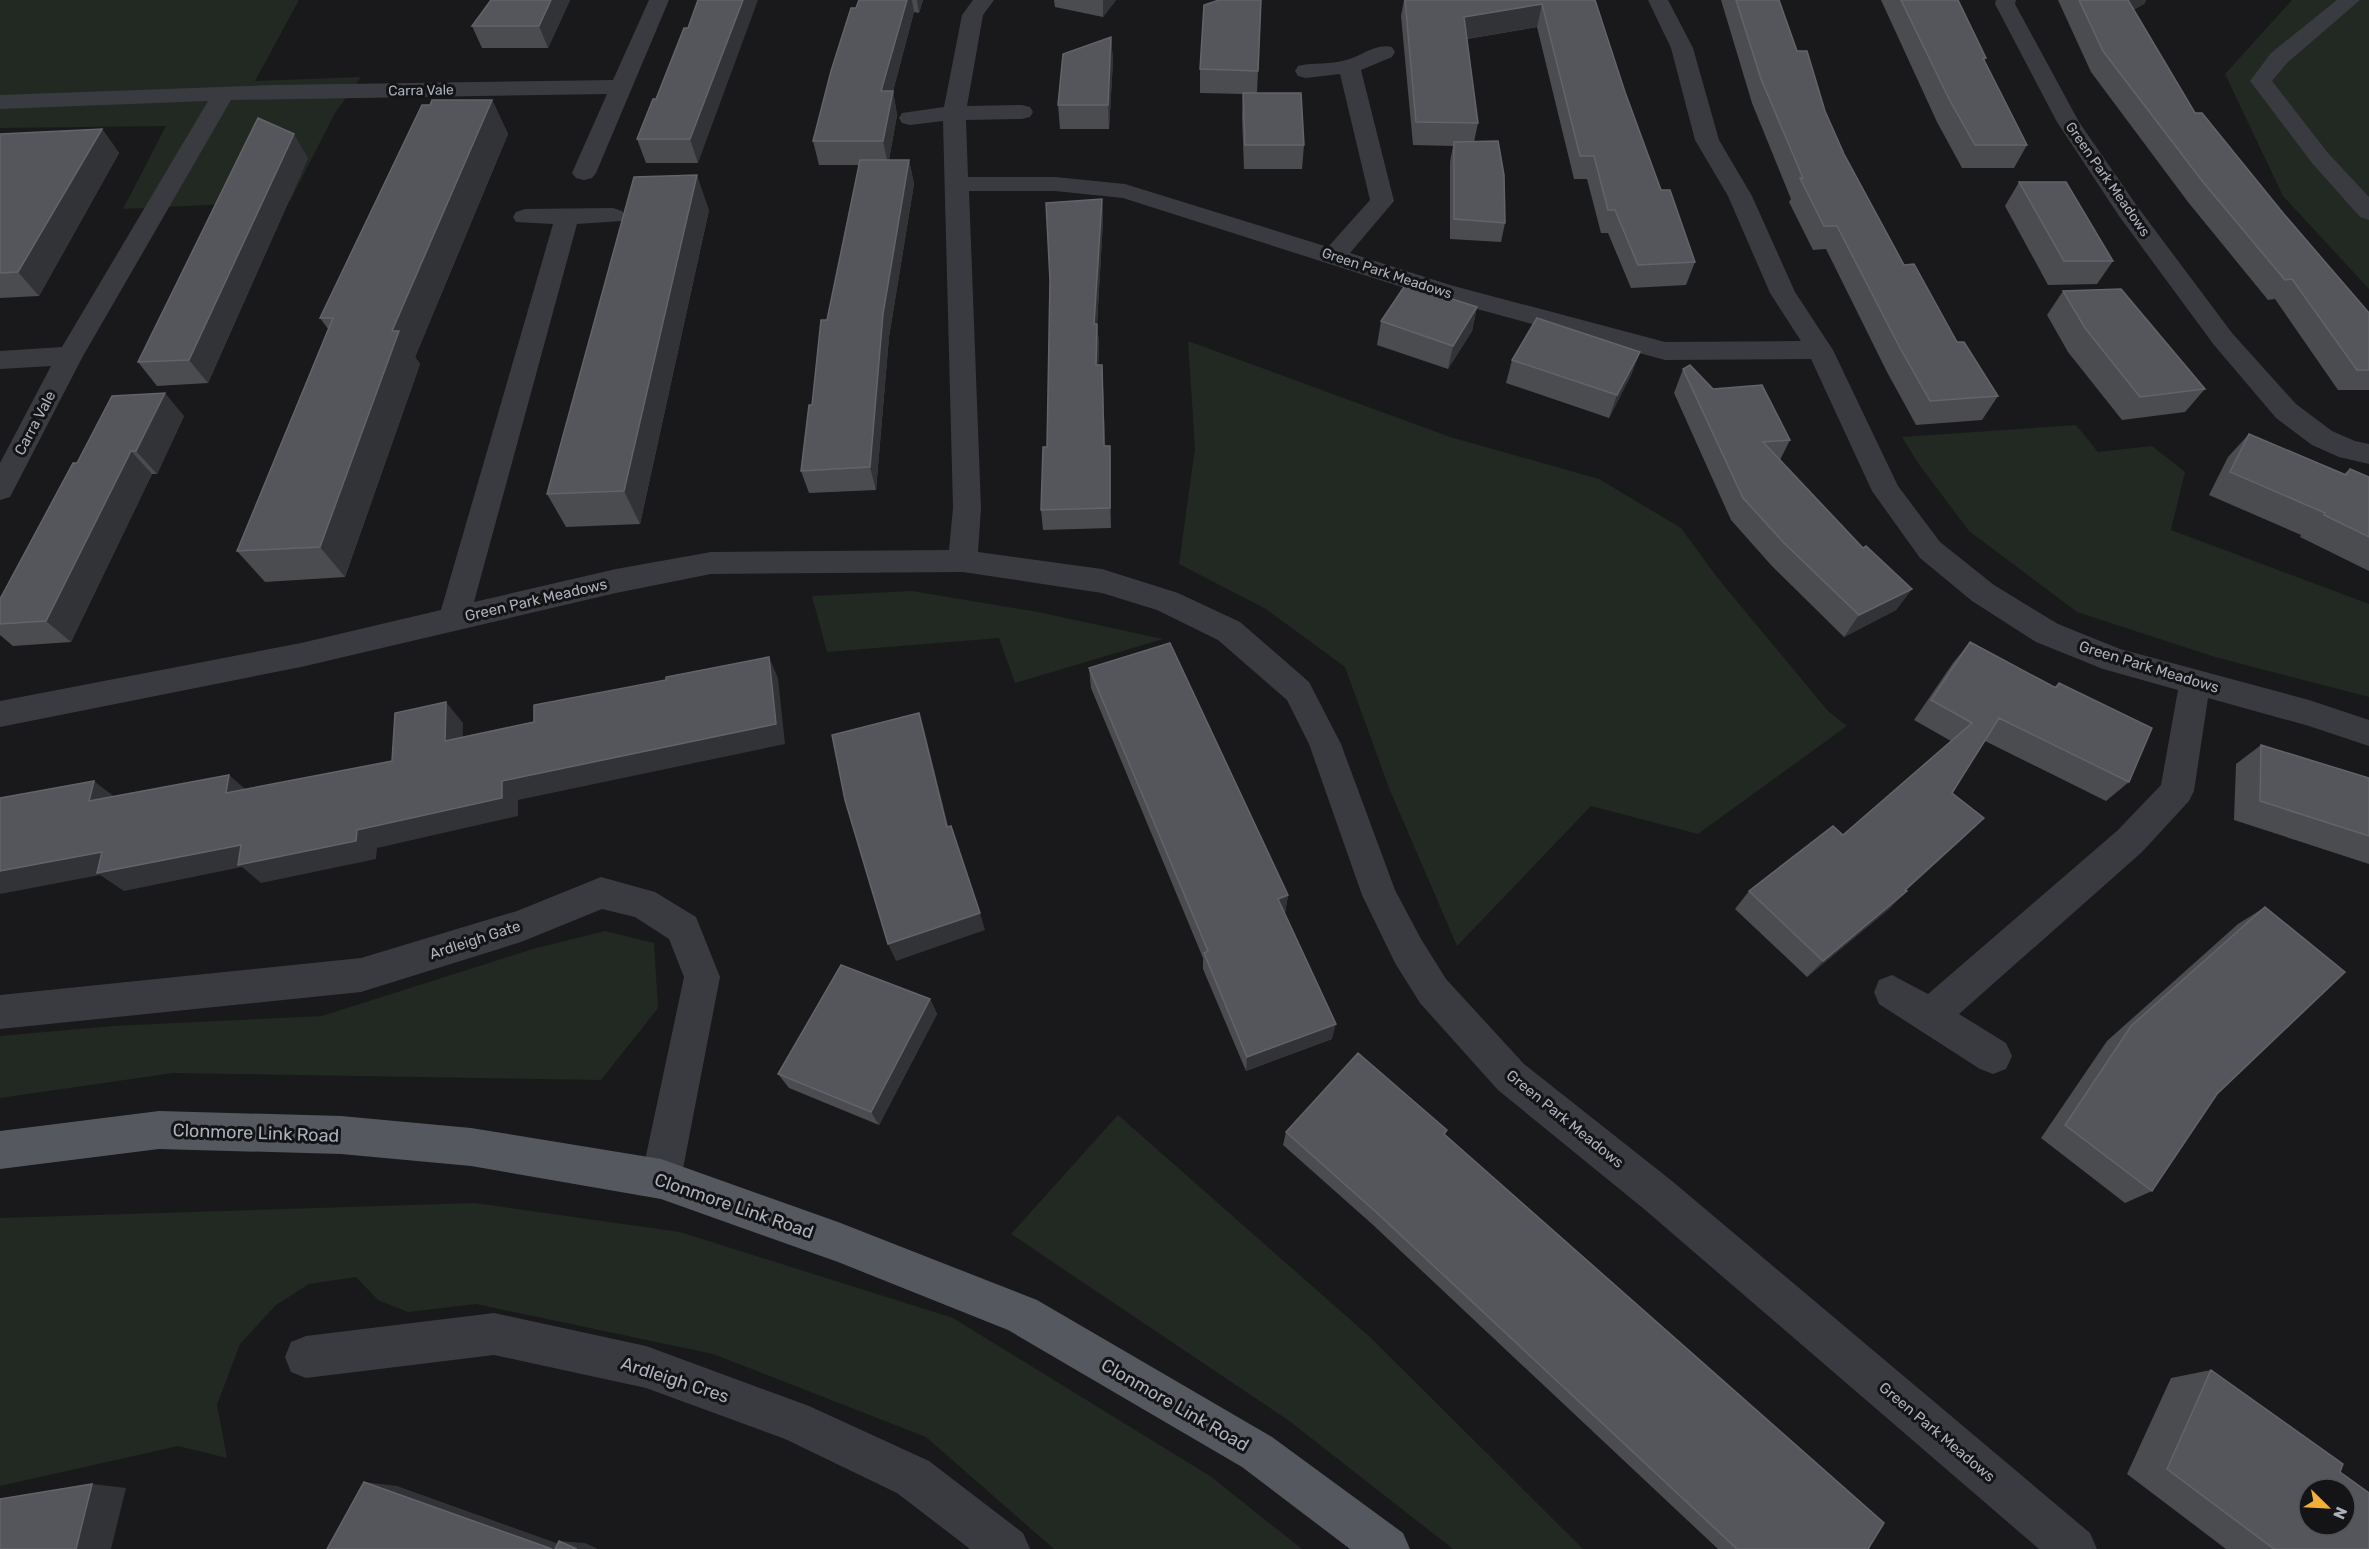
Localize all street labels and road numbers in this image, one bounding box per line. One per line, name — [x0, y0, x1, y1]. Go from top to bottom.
street label: Carra Vale — [388, 81, 454, 100]
street label: Green Park Meadows — [2062, 119, 2153, 240]
street label: Green Park Meadows — [1320, 244, 1454, 303]
street label: Carra Vale — [11, 388, 59, 458]
street label: Green Park Meadows — [463, 575, 609, 625]
street label: Green Park Meadows — [2077, 637, 2222, 697]
street label: Ardleigh Gate — [427, 917, 523, 963]
street label: Green Park Meadows — [1503, 1066, 1627, 1172]
street label: Clonmore Link Road — [172, 1119, 340, 1147]
street label: Clonmore Link Road — [652, 1168, 816, 1244]
street label: Ardleigh Cres — [618, 1352, 732, 1408]
street label: Clonmore Link Road — [1097, 1354, 1253, 1456]
street label: Green Park Meadows — [1875, 1378, 1999, 1486]

